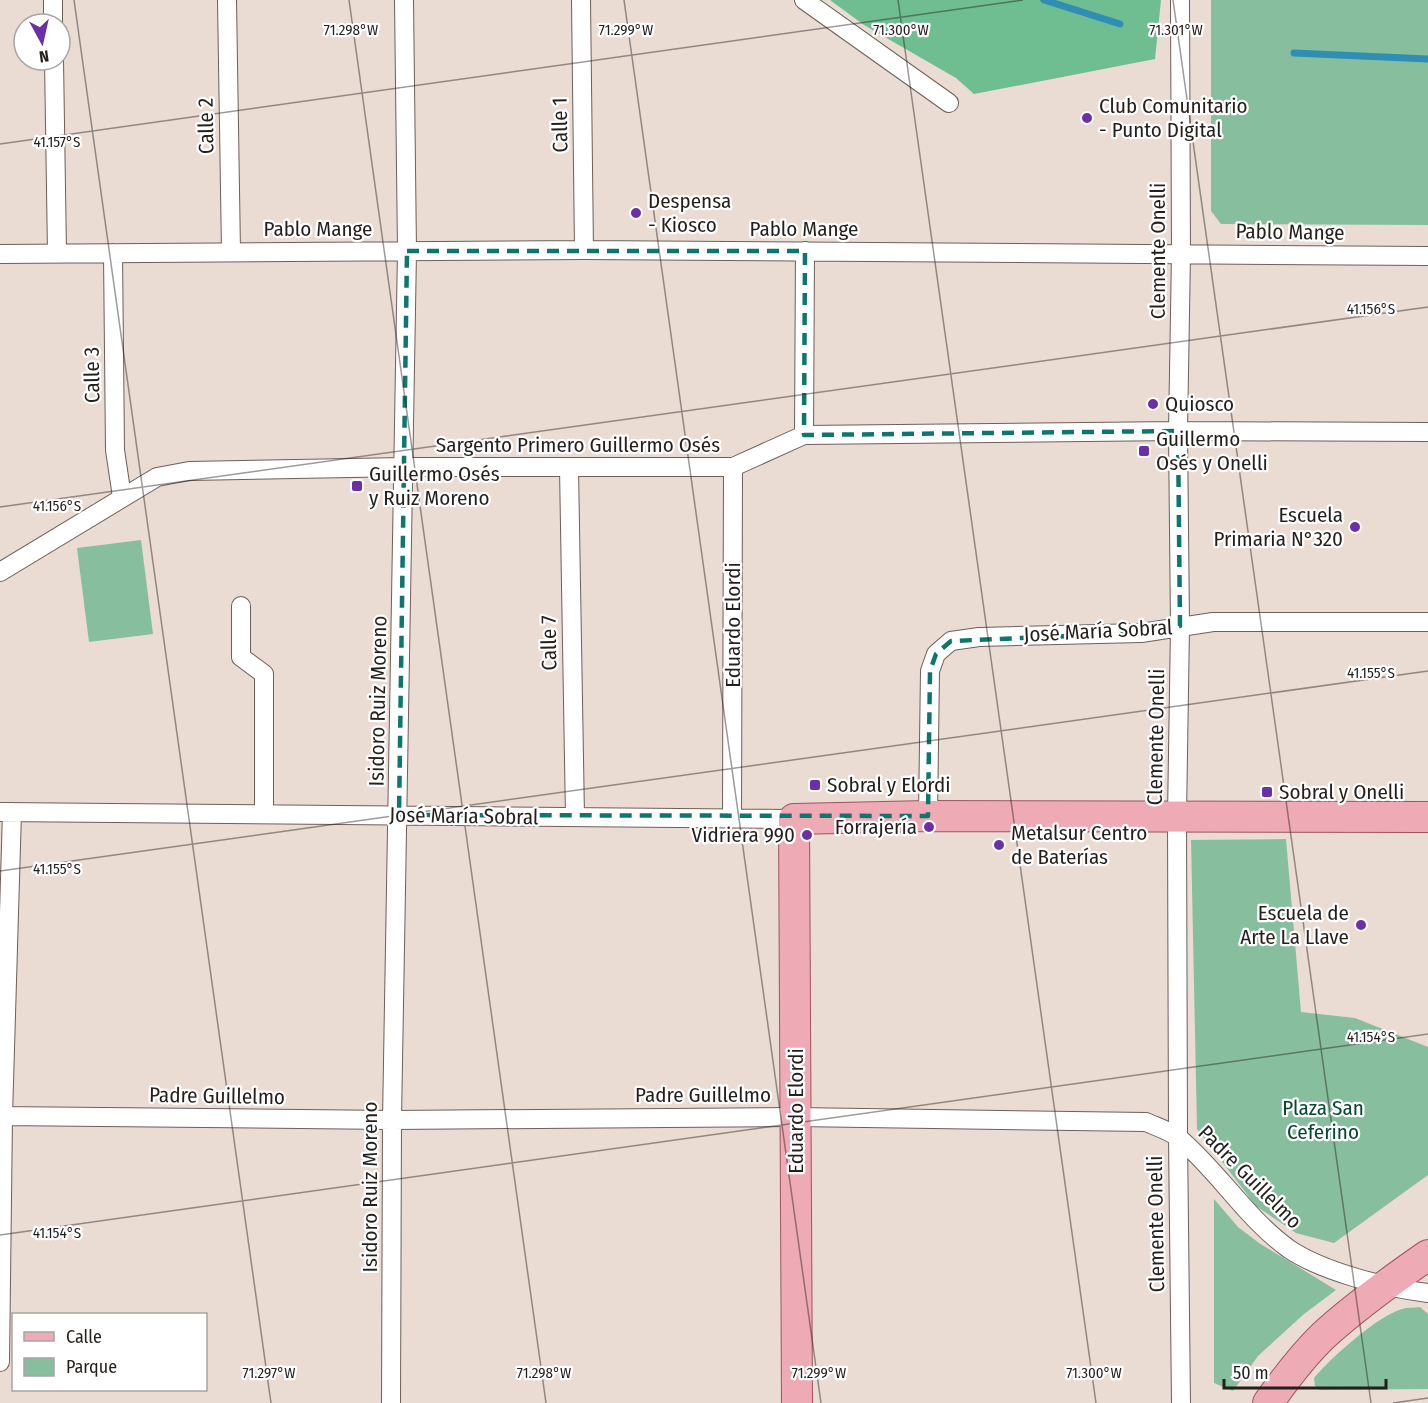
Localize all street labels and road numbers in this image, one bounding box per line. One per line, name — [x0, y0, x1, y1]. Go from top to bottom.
street label: Calle 1 — [547, 97, 573, 153]
street label: Calle 2 — [193, 98, 219, 154]
street label: Clemente Onelli — [1145, 183, 1171, 319]
street label: Pablo Mange — [264, 216, 372, 242]
street label: Pablo Mange — [750, 216, 858, 242]
street label: Pablo Mange — [1235, 218, 1345, 246]
street label: Calle 3 — [79, 347, 105, 403]
street label: Sargento Primero Guillermo Osés — [436, 432, 720, 458]
street label: Eduardo Elordi — [720, 562, 746, 688]
street label: José María Sobral — [1023, 614, 1174, 648]
street label: Isidoro Ruiz Moreno — [364, 615, 392, 787]
street label: Calle 7 — [536, 615, 562, 671]
street label: Clemente Onelli — [1142, 668, 1170, 806]
street label: José María Sobral — [389, 802, 539, 830]
street label: Eduardo Elordi — [783, 1048, 809, 1174]
street label: Padre Guillelmo — [149, 1082, 285, 1110]
street label: Padre Guillelmo — [635, 1082, 771, 1108]
street label: Isidoro Ruiz Moreno — [357, 1102, 383, 1272]
street label: Padre Guillelmo — [1193, 1120, 1307, 1234]
street label: Clemente Onelli — [1142, 1155, 1170, 1293]

